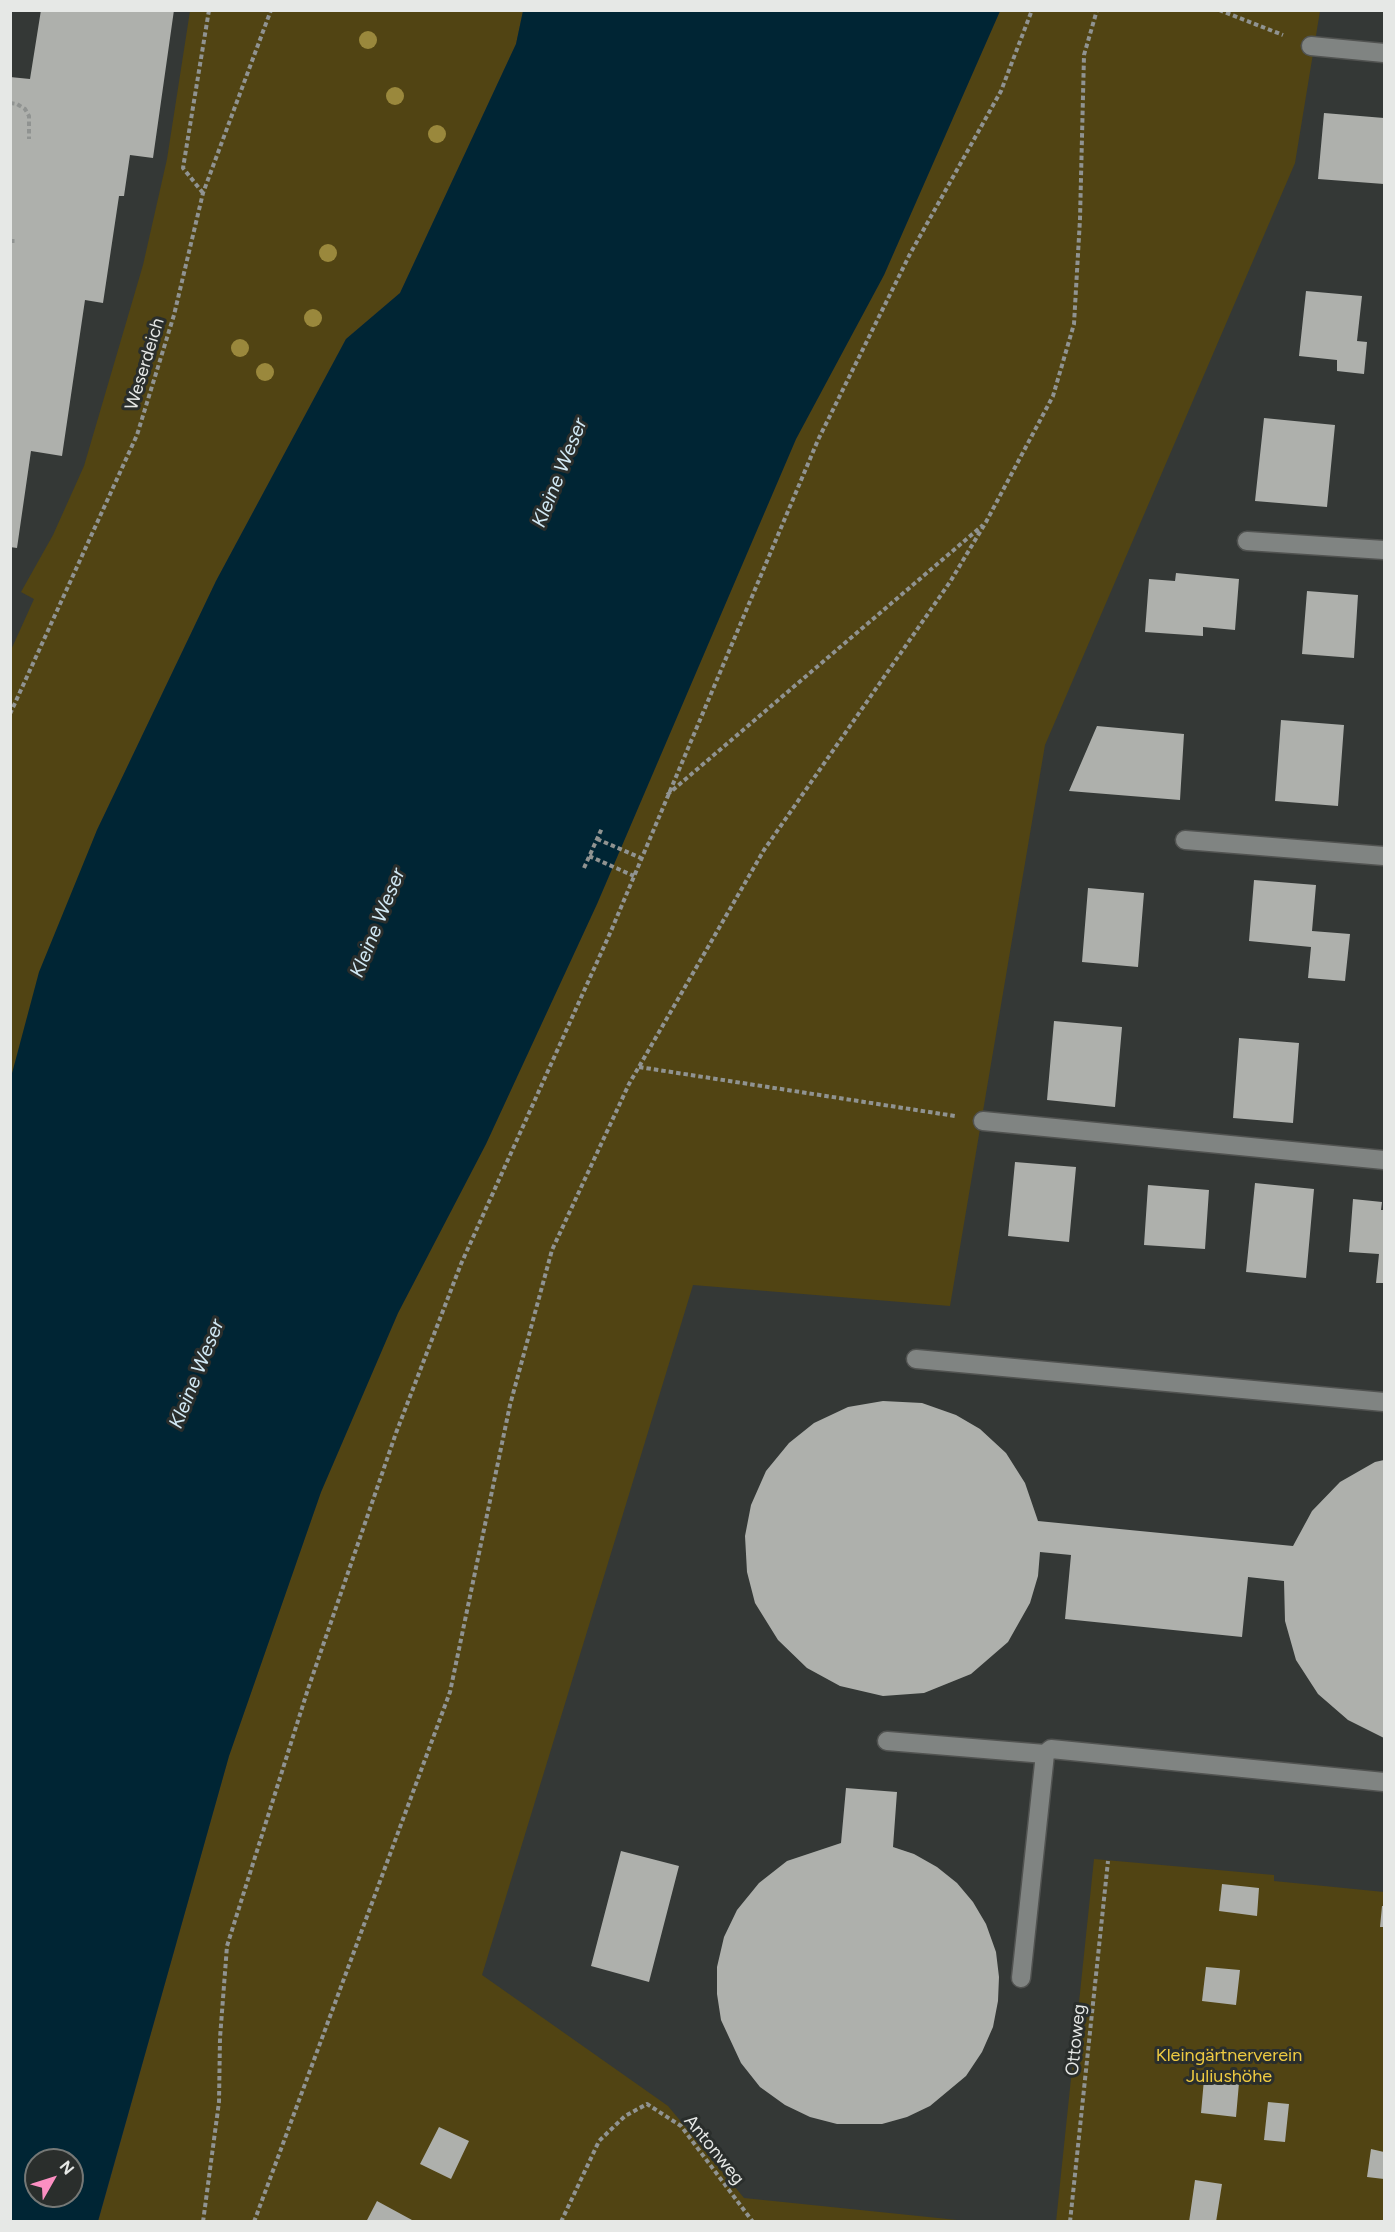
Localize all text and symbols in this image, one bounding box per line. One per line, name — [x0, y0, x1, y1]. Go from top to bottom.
street label: Weserdeich — [121, 315, 169, 413]
water label: Kleine Weser — [527, 415, 593, 531]
water label: Kleine Weser — [345, 865, 411, 981]
water label: Kleine Weser — [164, 1316, 230, 1432]
street label: Ottoweg — [1061, 2003, 1091, 2077]
park label: Kleingärtnerverein Juliushöhe — [1156, 2045, 1302, 2088]
street label: Antonweg — [679, 2111, 749, 2189]
north arrow — [24, 2148, 84, 2208]
text: N — [56, 2157, 78, 2178]

